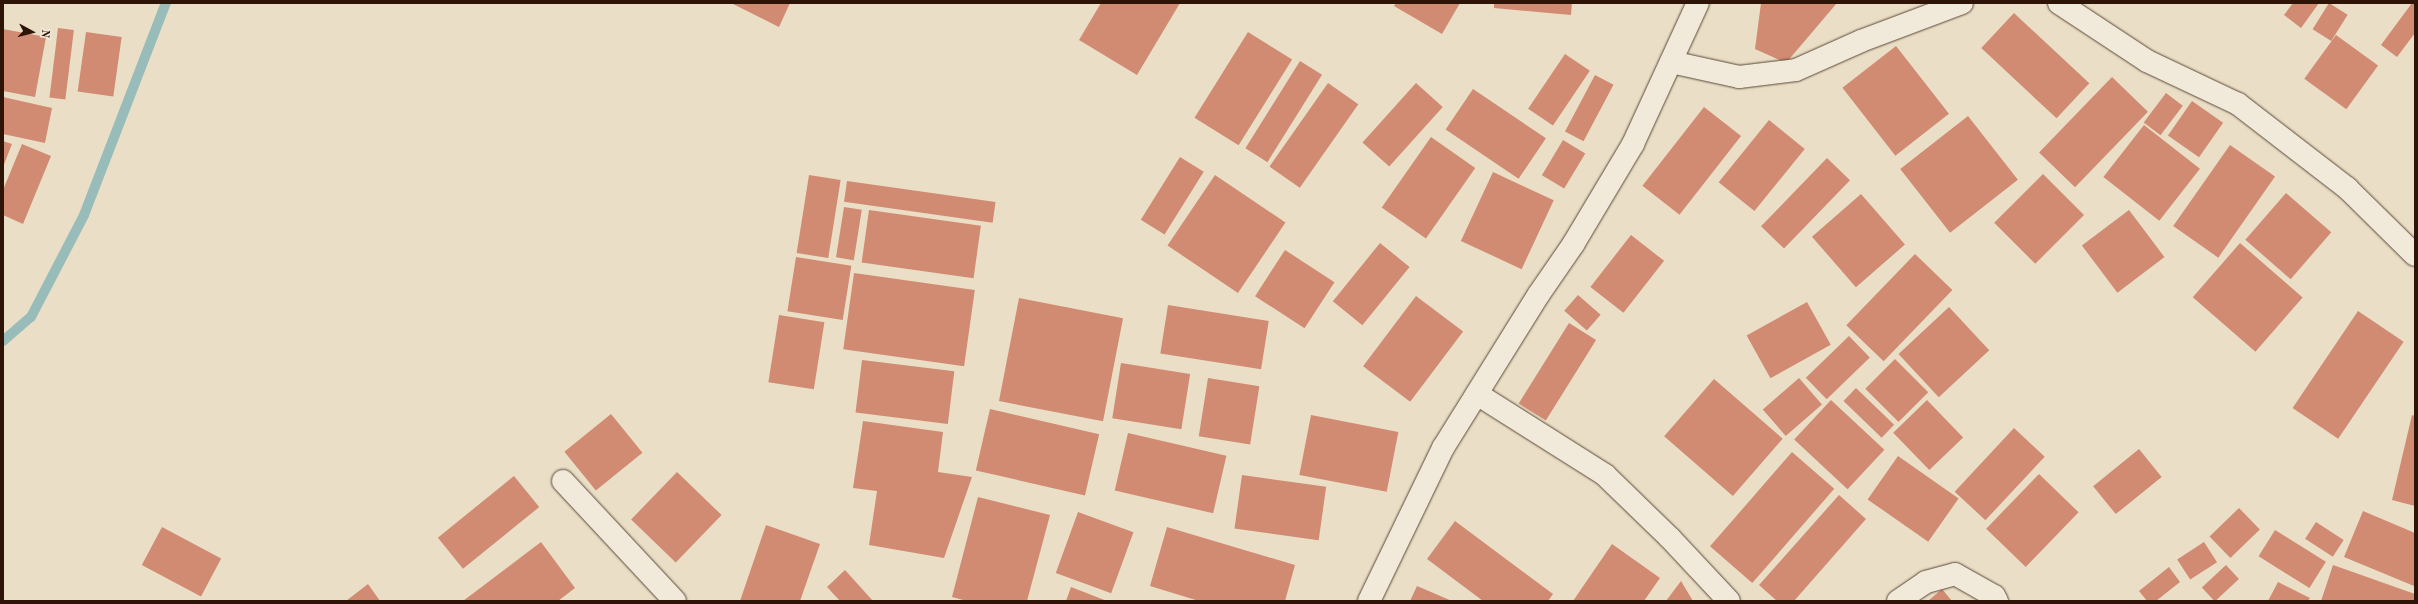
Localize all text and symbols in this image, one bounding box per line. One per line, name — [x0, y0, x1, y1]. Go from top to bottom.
north arrow — [12, 12, 52, 52]
text: N — [38, 29, 50, 38]

